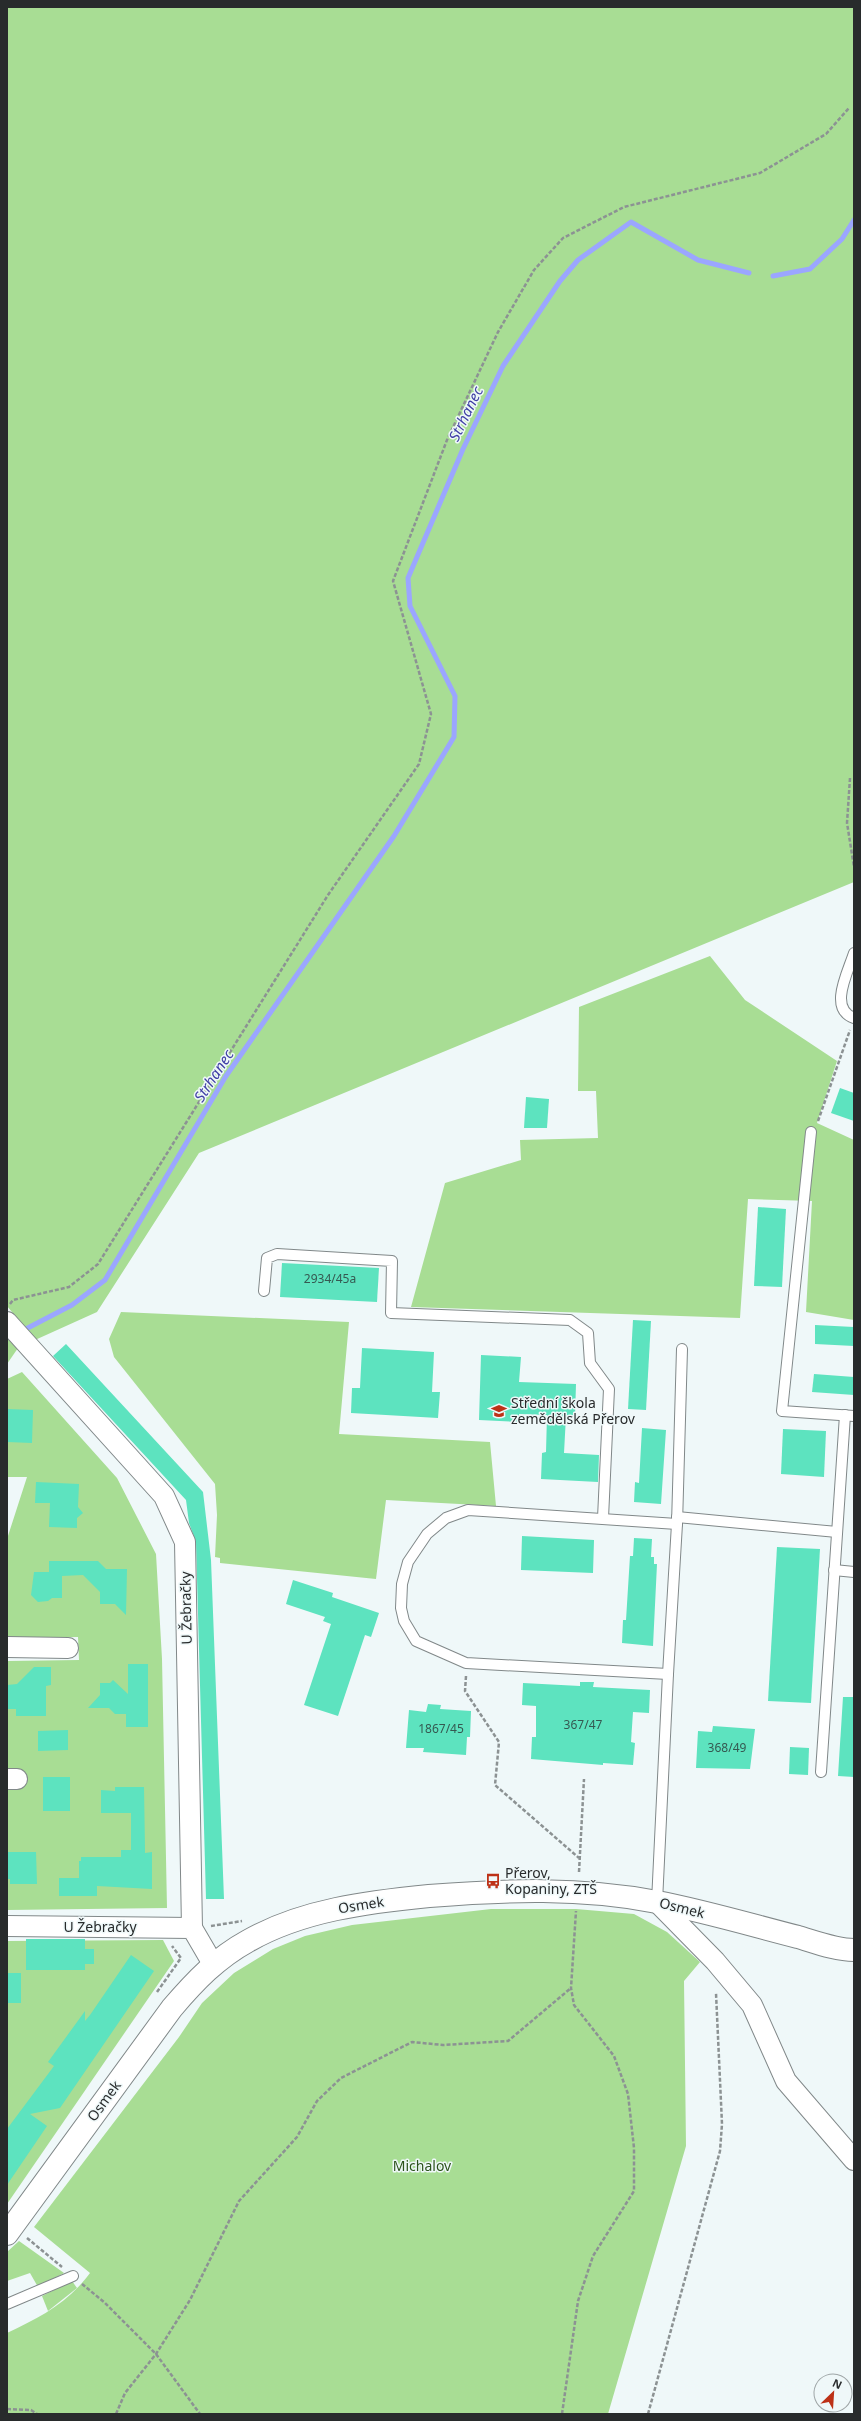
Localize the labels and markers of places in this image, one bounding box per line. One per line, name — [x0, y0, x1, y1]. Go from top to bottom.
place label: Střední škola zemědělská Přerov — [511, 1393, 636, 1428]
school or university icon: Střední škola zemědělská Přerov — [490, 1402, 508, 1420]
place label: Přerov, Kopaniny, ZTŠ — [505, 1863, 597, 1898]
bus stop icon: Přerov, Kopaniny, ZTŠ — [484, 1872, 502, 1890]

